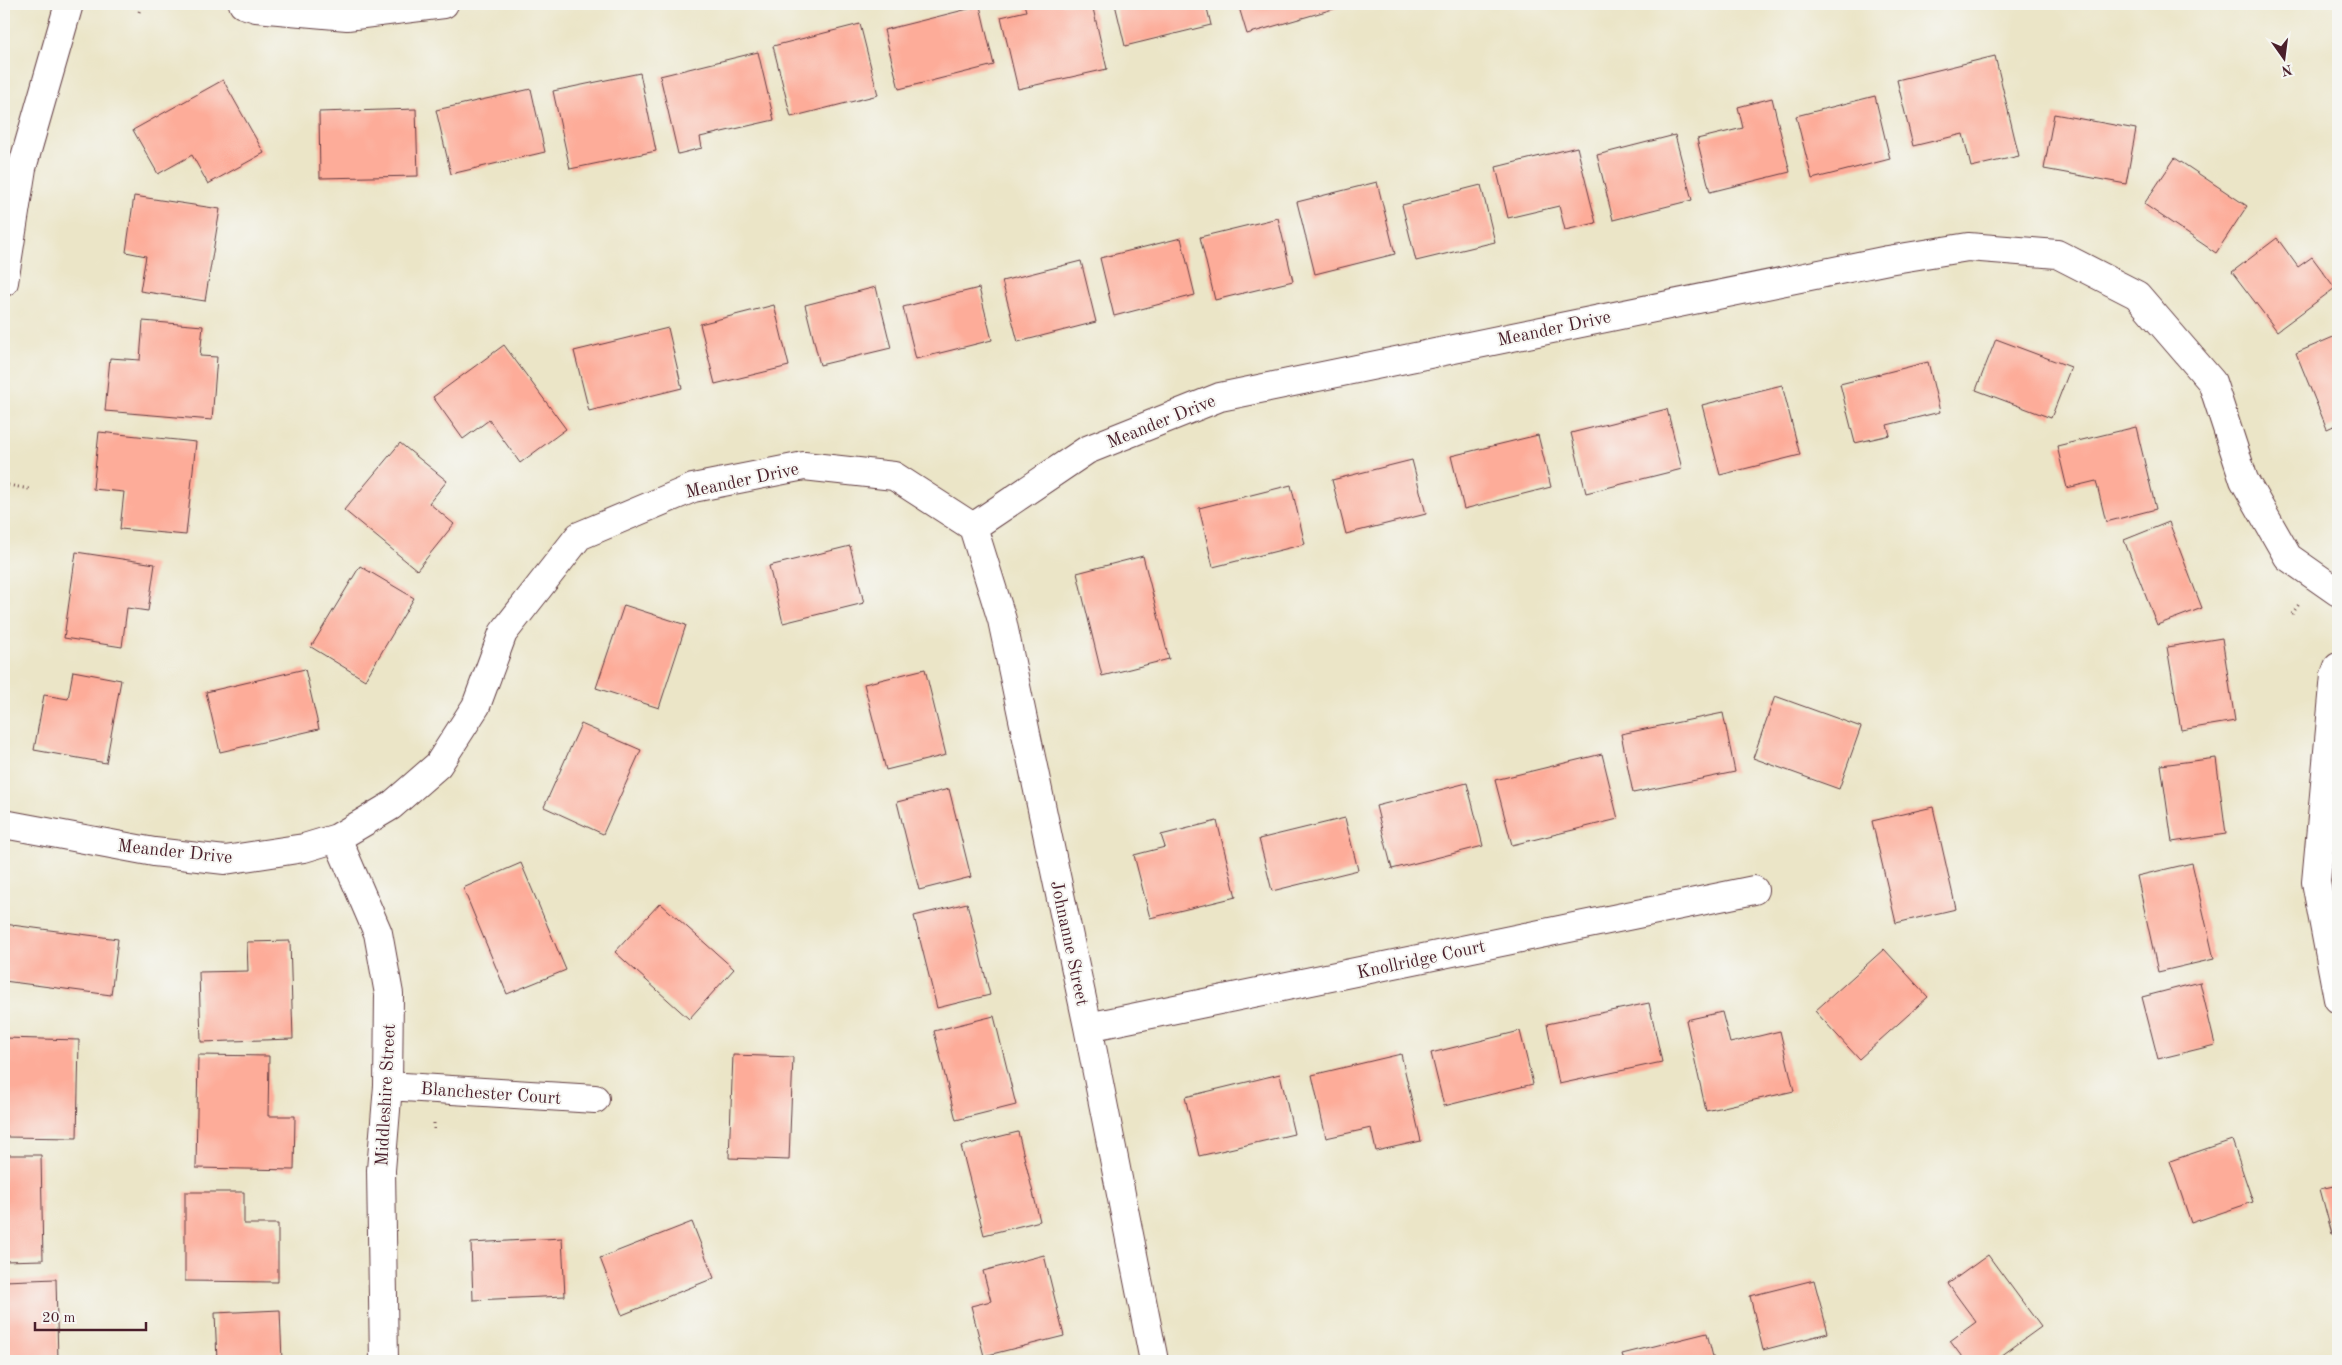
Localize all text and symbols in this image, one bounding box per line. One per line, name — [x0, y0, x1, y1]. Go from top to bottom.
north arrow — [2260, 32, 2310, 82]
text: N — [2280, 62, 2294, 78]
street label: Meander Drive — [1496, 308, 1612, 350]
street label: Meander Drive — [1105, 392, 1218, 452]
street label: Meander Drive — [684, 460, 800, 502]
street label: Meander Drive — [117, 837, 233, 867]
street label: Johnanne Street — [1047, 879, 1091, 1007]
street label: Knollridge Court — [1355, 938, 1487, 982]
street label: Middleshire Street — [373, 1023, 399, 1167]
street label: Blanchester Court — [420, 1080, 562, 1108]
scale bar — [35, 1300, 146, 1332]
text: 20 m — [42, 1311, 76, 1326]

